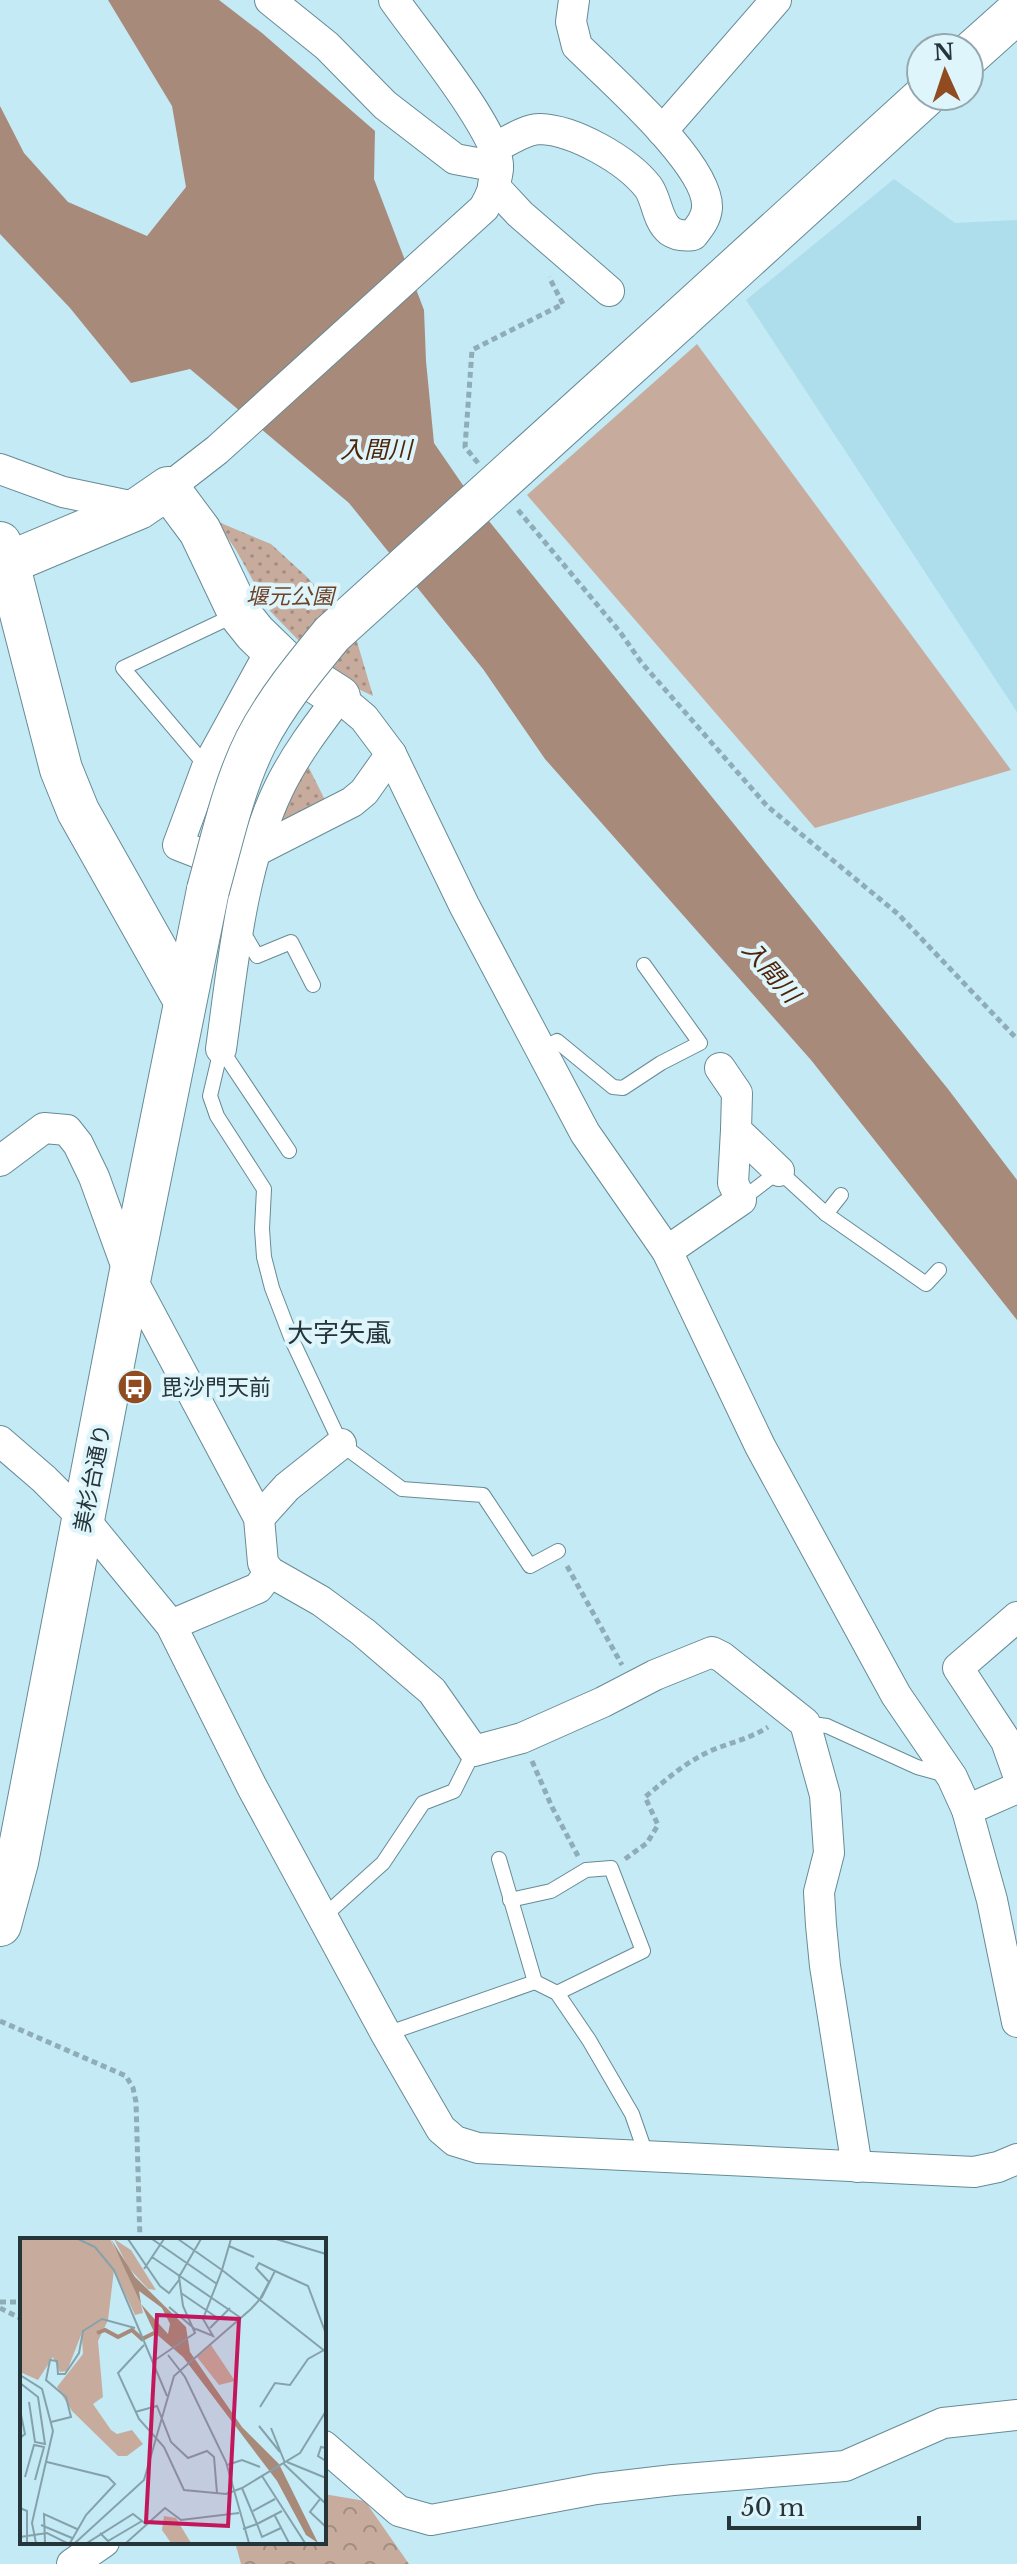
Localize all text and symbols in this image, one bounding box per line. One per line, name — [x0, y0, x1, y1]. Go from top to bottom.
north arrow — [905, 32, 985, 112]
text: N — [933, 38, 955, 67]
water label: 入間川 — [340, 435, 415, 464]
park label: 堰元公園 — [246, 583, 337, 610]
water label: 入間川 — [737, 935, 808, 1011]
district label: 大字矢颪 — [287, 1317, 391, 1349]
bus stop icon: 毘沙門天前 — [116, 1368, 154, 1406]
place label: 毘沙門天前 — [161, 1374, 271, 1401]
street label: 美杉台通り — [69, 1422, 116, 1535]
inset map — [20, 2238, 326, 2544]
scale bar — [729, 2480, 919, 2530]
text: 50 m — [741, 2493, 805, 2522]

